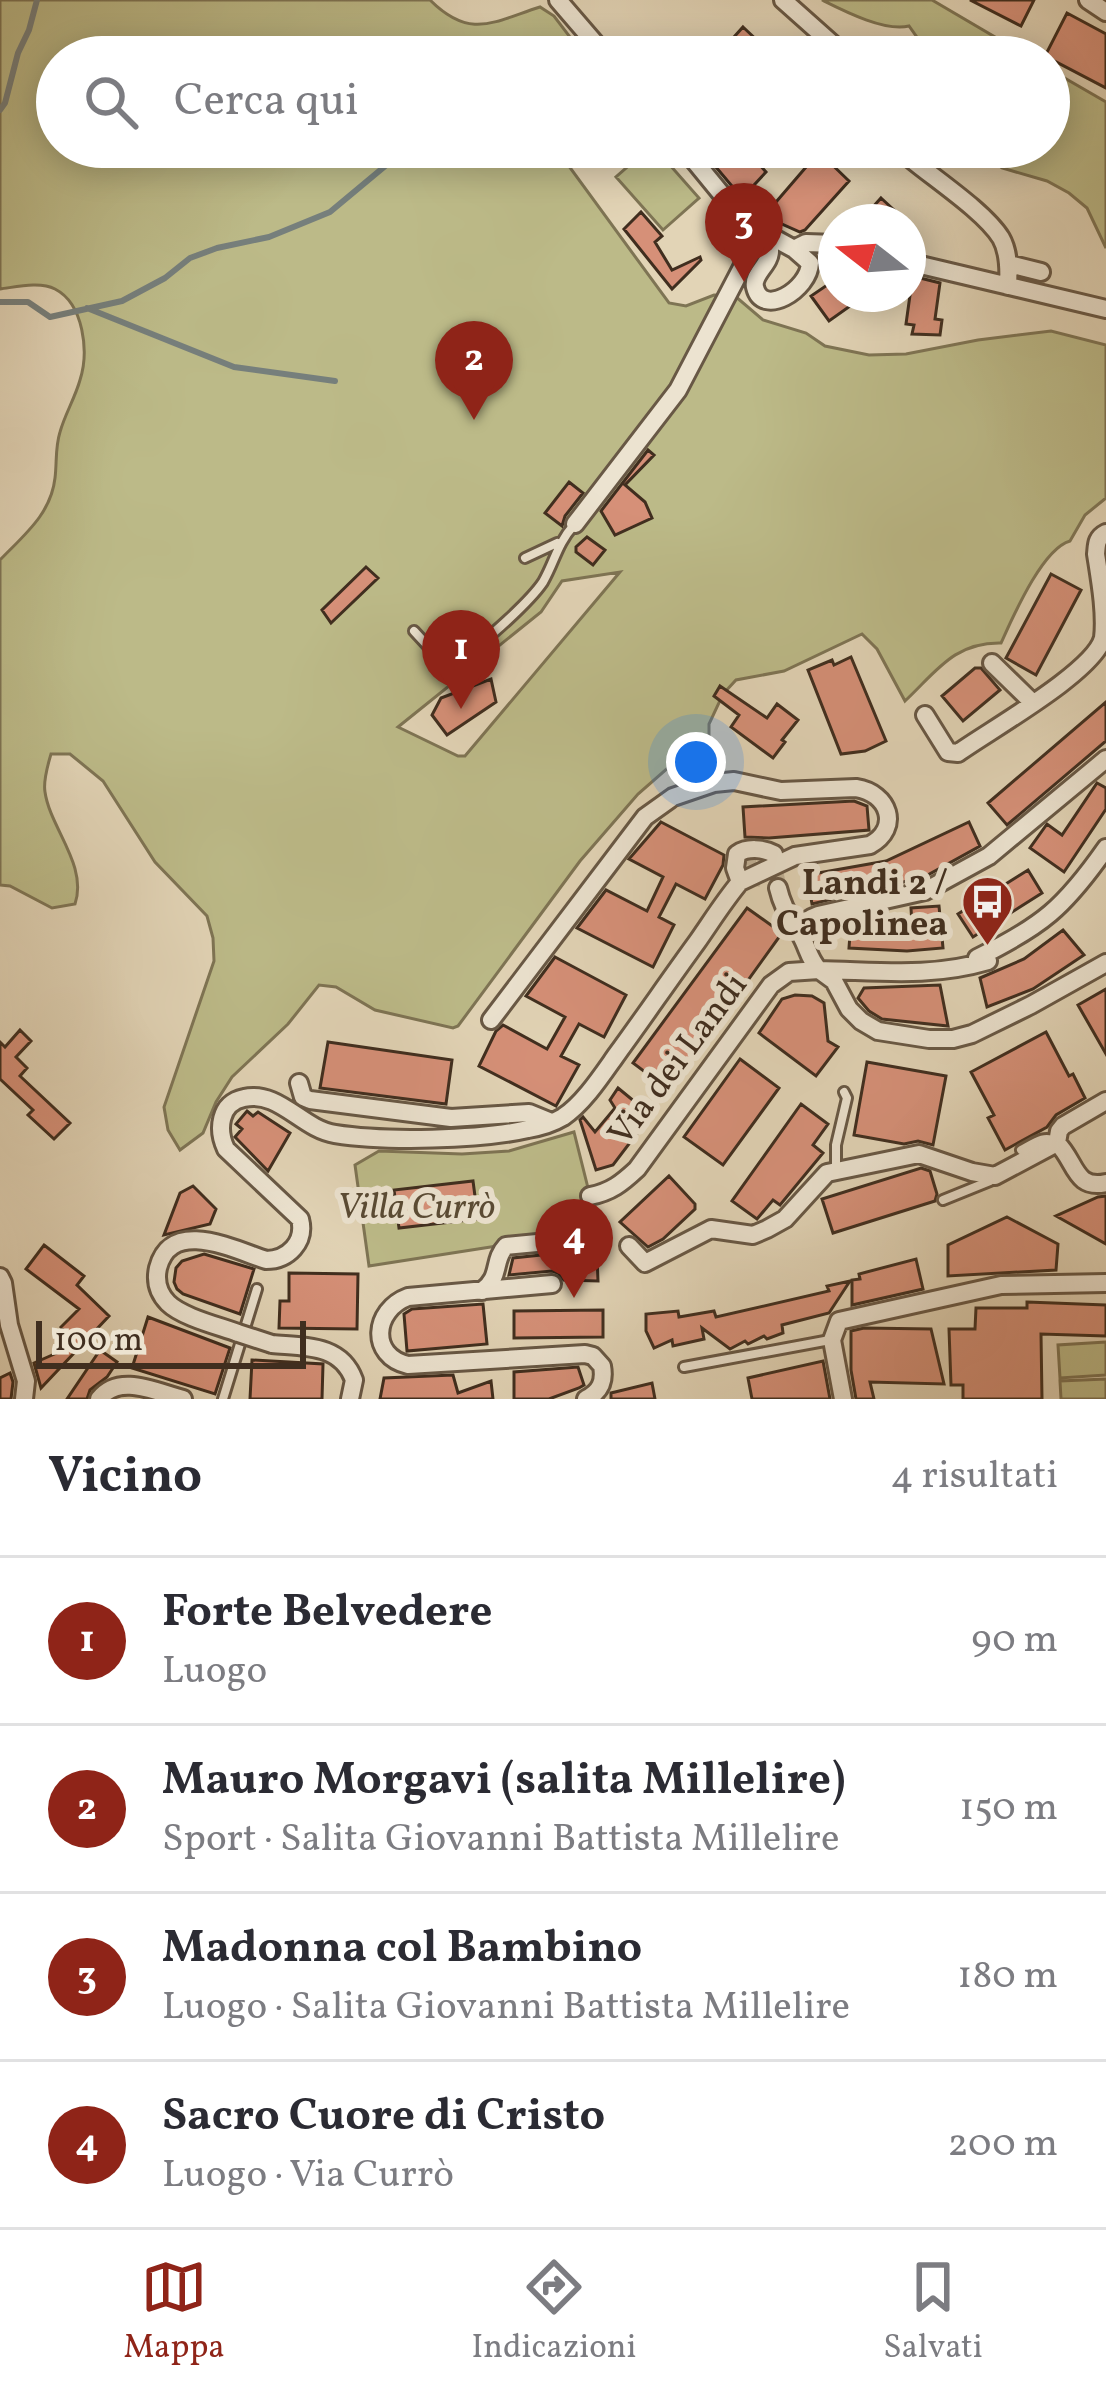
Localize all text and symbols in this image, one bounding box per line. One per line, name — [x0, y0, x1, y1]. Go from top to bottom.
search box — [36, 36, 1070, 168]
icon: search — [78, 69, 144, 135]
text: Cerca qui — [174, 71, 359, 134]
pin: 3 — [705, 183, 783, 282]
north arrow — [818, 204, 926, 312]
pin: 2 — [435, 321, 513, 420]
pin: 1 — [422, 610, 500, 709]
your location — [666, 732, 726, 792]
place label: Landi 2 / Capolinea — [776, 860, 948, 951]
bus stop icon: Landi 2 / Capolinea — [959, 874, 1015, 948]
street label: Via dei Landi — [598, 964, 761, 1157]
park label: Villa Currò — [337, 1184, 495, 1234]
pin: 4 — [535, 1199, 613, 1298]
scale bar — [36, 1315, 306, 1368]
text: 100 m — [54, 1319, 143, 1365]
text: Vicino — [48, 1442, 202, 1513]
text: 4 risultati — [891, 1450, 1058, 1504]
text: Forte Belvedere — [162, 1582, 492, 1645]
text: 1 — [79, 1614, 95, 1668]
text: 90 m — [971, 1614, 1058, 1668]
text: Luogo — [162, 1645, 267, 1699]
text: Mauro Morgavi (salita Millelire) — [162, 1750, 845, 1813]
text: 2 — [77, 1782, 97, 1836]
text: 150 m — [959, 1782, 1058, 1836]
text: Sport · Salita Giovanni Battista Millelire — [162, 1813, 839, 1867]
text: Madonna col Bambino — [162, 1918, 642, 1981]
text: 3 — [77, 1950, 97, 2004]
text: 180 m — [957, 1950, 1058, 2004]
text: Luogo · Salita Giovanni Battista Millelire — [162, 1981, 850, 2035]
text: Sacro Cuore di Cristo — [162, 2086, 605, 2149]
text: 4 — [75, 2118, 99, 2172]
text: 200 m — [947, 2118, 1058, 2172]
text: Luogo · Via Currò — [162, 2149, 454, 2203]
tab: Mappa — [123, 2254, 225, 2372]
tab: Indicazioni — [472, 2254, 636, 2372]
tab: Salvati — [883, 2254, 983, 2372]

